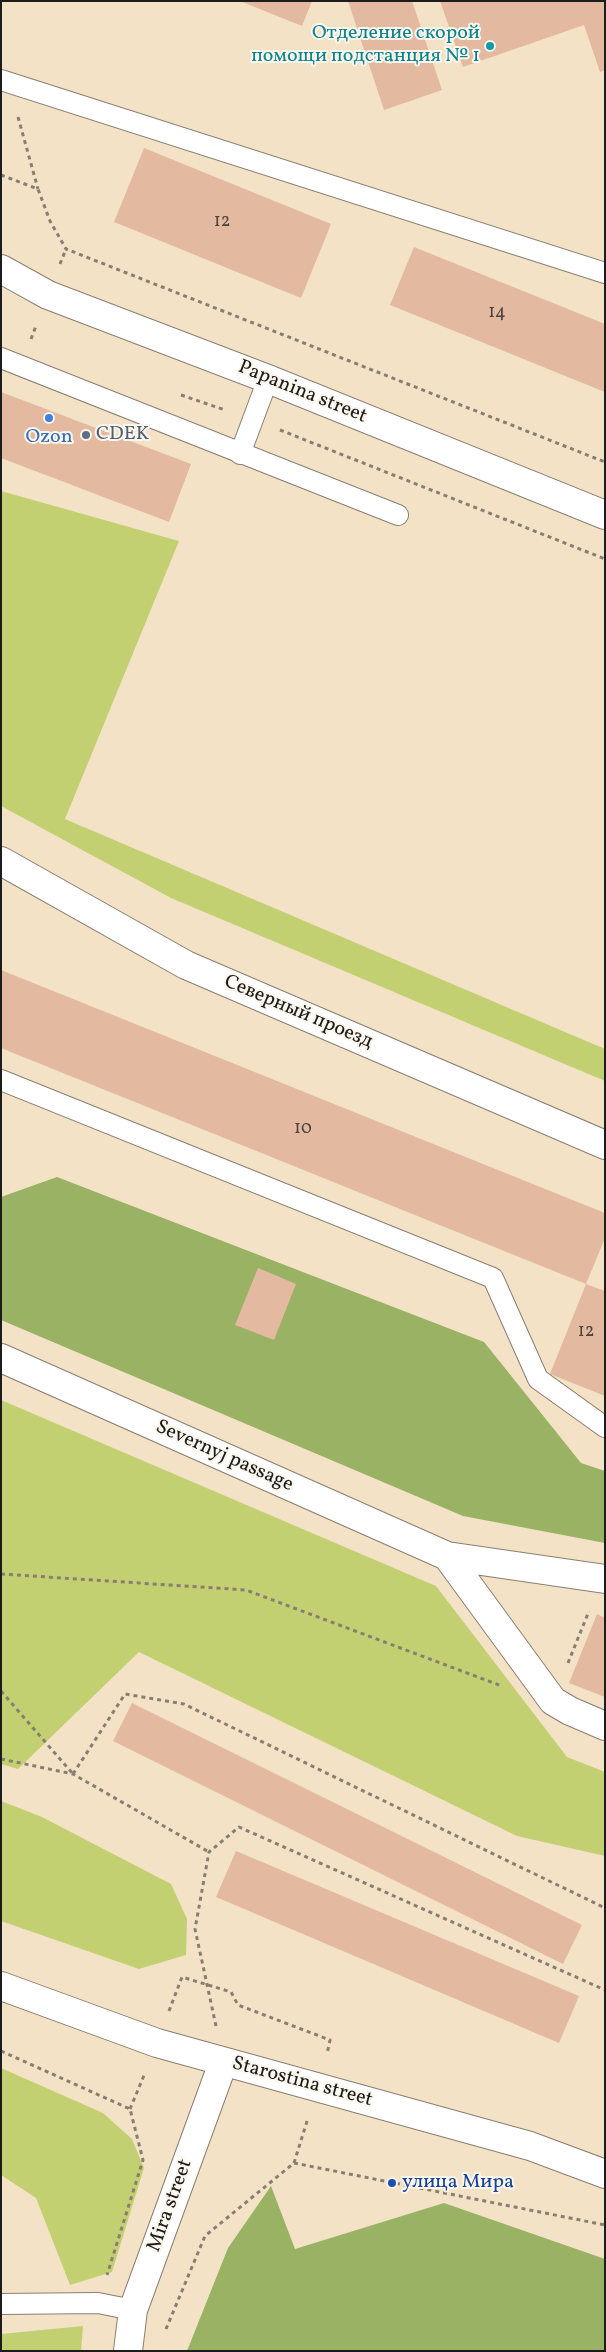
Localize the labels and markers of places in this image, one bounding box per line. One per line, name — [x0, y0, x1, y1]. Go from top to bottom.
place label: Отделение скорой помощи подстанция № 1 — [251, 22, 480, 69]
marker: Отделение скорой помощи подстанция № 1 — [484, 40, 496, 52]
marker: Ozon — [43, 412, 55, 424]
place label: CDEK — [96, 423, 149, 447]
place label: Ozon — [25, 426, 73, 450]
marker: CDEK — [80, 429, 92, 441]
place label: улица Мира — [402, 2171, 514, 2195]
marker: улица Мира — [386, 2177, 398, 2189]

